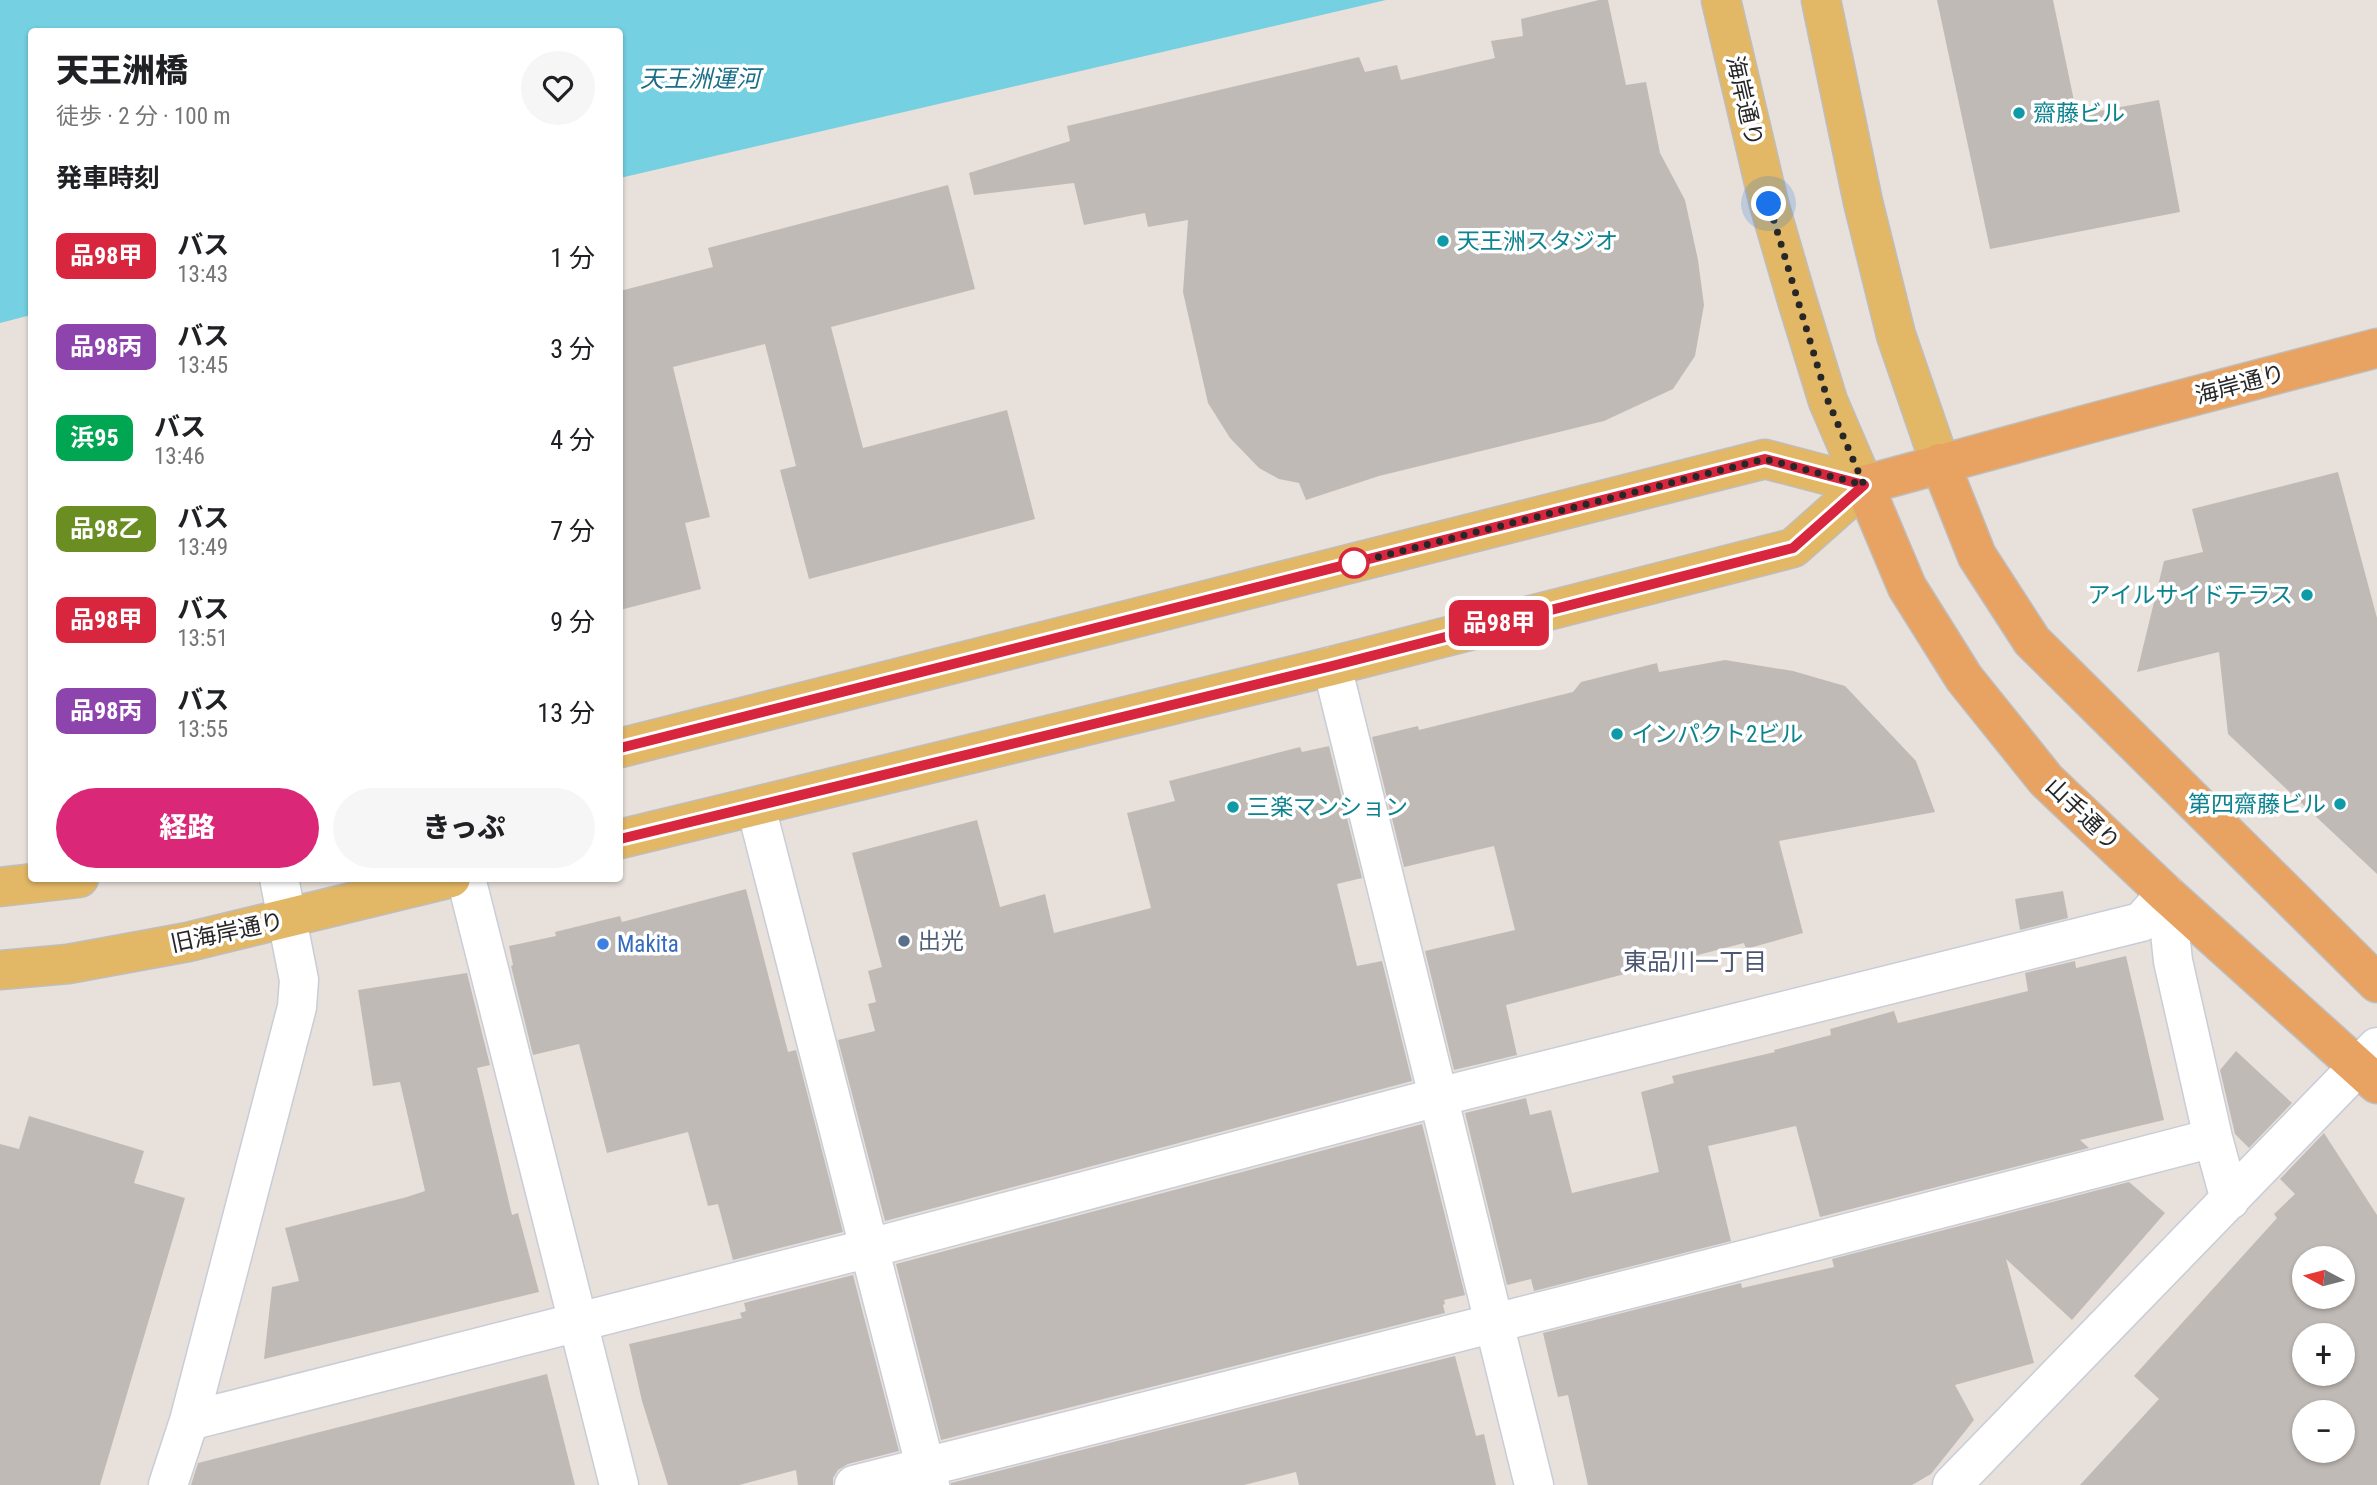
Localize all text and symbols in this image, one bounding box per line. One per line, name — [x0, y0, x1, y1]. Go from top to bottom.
text: 天王洲橋 — [56, 51, 188, 90]
button: heart — [521, 51, 595, 125]
street label: 海岸通り — [1721, 53, 1768, 149]
water label: 天王洲運河 — [640, 65, 764, 93]
place label: 齋藤ビル — [2033, 100, 2125, 127]
text: 徒歩 · 2 分 · 100 m — [56, 103, 231, 130]
marker: 齋藤ビル — [2011, 105, 2027, 121]
text: 発車時刻 — [56, 163, 160, 193]
your location — [1751, 186, 1786, 221]
place label: 天王洲スタジオ — [1457, 228, 1618, 255]
text: バス — [177, 230, 229, 260]
marker: 天王洲スタジオ — [1435, 233, 1451, 249]
text: 品98甲 — [70, 242, 142, 270]
text: 1 分 — [550, 243, 595, 273]
text: 13:43 — [177, 261, 228, 288]
text: バス — [177, 321, 229, 351]
text: 品98丙 — [70, 333, 142, 361]
text: 3 分 — [550, 334, 595, 364]
text: 13:45 — [177, 352, 228, 379]
street label: 海岸通り — [2192, 360, 2288, 409]
text: バス — [154, 412, 206, 442]
text: 浜95 — [70, 424, 119, 452]
text: 4 分 — [550, 425, 595, 455]
text: 13:46 — [154, 443, 205, 470]
text: バス — [177, 503, 229, 533]
text: 品98乙 — [70, 515, 142, 543]
text: 7 分 — [550, 516, 595, 546]
text: 13:49 — [177, 534, 228, 561]
unlabelled marker — [1339, 548, 1369, 578]
place label: アイルサイドテラス — [2088, 582, 2293, 609]
marker: アイルサイドテラス — [2299, 587, 2315, 603]
text: バス — [177, 594, 229, 624]
line badge: 品98甲 — [1450, 600, 1548, 646]
text: 品98甲 — [70, 606, 142, 634]
text: 9 分 — [550, 607, 595, 637]
text: 品98甲 — [1463, 609, 1535, 637]
text: 13:51 — [177, 625, 228, 652]
text: バス — [177, 685, 229, 715]
text: 品98丙 — [70, 697, 142, 725]
text: 13 分 — [537, 698, 595, 728]
text: 13:55 — [177, 716, 228, 743]
place label: インパクト2ビル — [1631, 721, 1803, 748]
marker: インパクト2ビル — [1609, 726, 1625, 742]
street label: 山手通り — [2040, 773, 2125, 856]
button: 経路 — [56, 788, 319, 868]
button: きっぷ — [333, 788, 595, 868]
place label: 第四齋藤ビル — [2188, 791, 2326, 818]
place label: 三楽マンション — [1247, 794, 1408, 821]
marker: 第四齋藤ビル — [2332, 796, 2348, 812]
marker: 三楽マンション — [1225, 799, 1241, 815]
street label: 旧海岸通り — [168, 907, 286, 958]
place label: 出光 — [918, 928, 964, 955]
place label: Makita — [617, 931, 679, 958]
marker: 出光 — [896, 933, 912, 949]
marker: Makita — [595, 936, 611, 952]
district label: 東品川一丁目 — [1623, 948, 1767, 976]
north arrow — [2292, 1246, 2356, 1309]
map controls — [2292, 1246, 2355, 1463]
button: + — [2292, 1323, 2355, 1386]
button: − — [2292, 1400, 2355, 1463]

